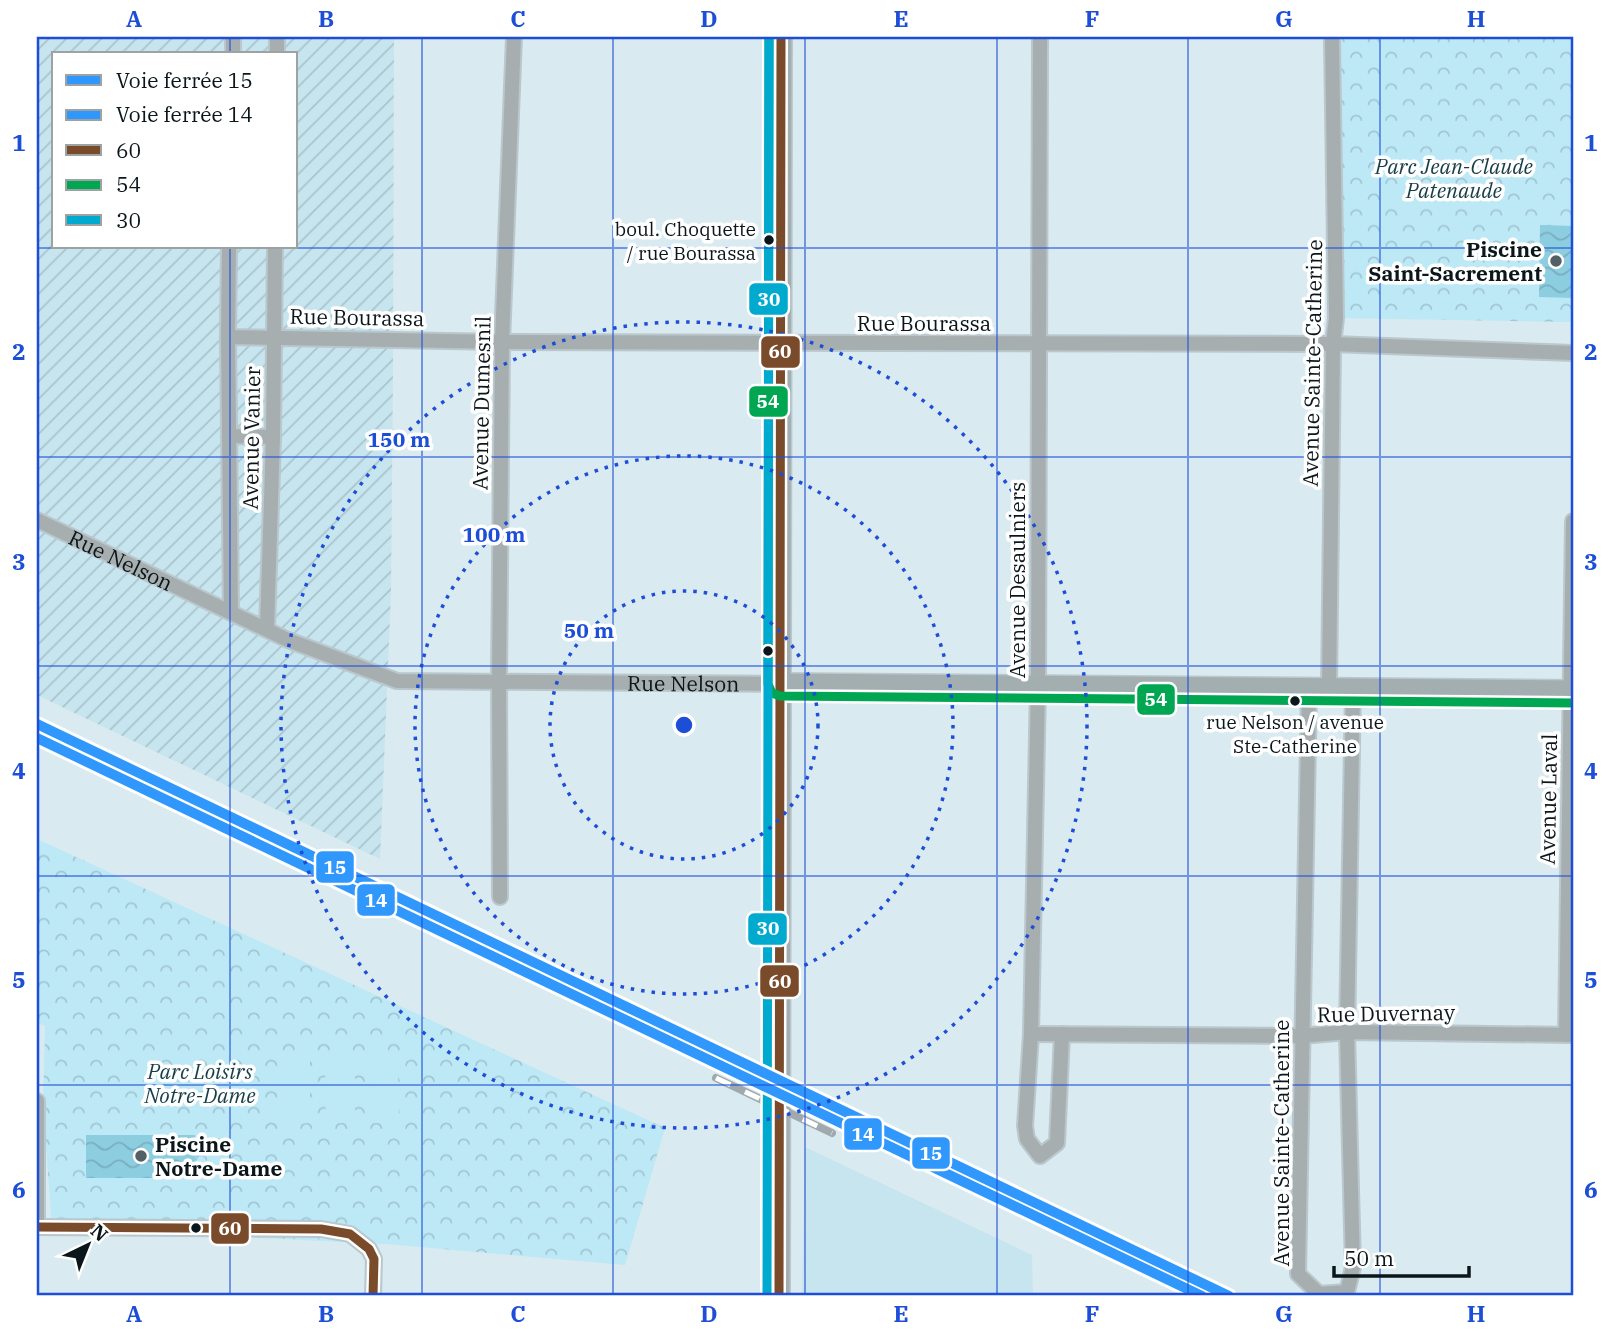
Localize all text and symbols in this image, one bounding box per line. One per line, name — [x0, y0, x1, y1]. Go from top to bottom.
text: A — [126, 3, 142, 33]
text: B — [318, 3, 334, 33]
text: C — [510, 3, 526, 33]
text: D — [700, 3, 718, 33]
text: E — [893, 3, 909, 33]
text: F — [1085, 3, 1099, 33]
text: G — [1275, 3, 1293, 33]
text: H — [1467, 3, 1485, 33]
legend — [52, 52, 298, 248]
text: Voie ferrée 15 — [116, 66, 253, 94]
text: Voie ferrée 14 — [116, 100, 253, 128]
text: 1 — [12, 127, 26, 157]
text: 1 — [1584, 127, 1598, 157]
text: 60 — [116, 136, 141, 164]
park label: Parc Jean-Claude Patenaude — [1374, 152, 1534, 204]
text: 54 — [116, 170, 141, 198]
text: 30 — [116, 206, 141, 234]
place label: boul. Choquette / rue Bourassa — [615, 217, 756, 265]
marker: boul. Choquette / rue Bourassa — [762, 233, 776, 247]
place label: Piscine Saint-Sacrement — [1368, 235, 1542, 287]
street label: Avenue Sainte-Catherine — [1296, 239, 1328, 487]
marker: Piscine Saint-Sacrement — [1548, 253, 1564, 269]
line badge: 30 — [748, 282, 789, 316]
text: 30 — [758, 287, 780, 311]
street label: Rue Bourassa — [289, 302, 425, 332]
street label: Rue Bourassa — [857, 309, 991, 337]
street label: Avenue Dumesnil — [465, 316, 497, 490]
line badge: 60 — [760, 335, 801, 369]
text: 2 — [12, 336, 26, 366]
text: 2 — [1584, 336, 1598, 366]
text: 60 — [769, 339, 791, 363]
street label: Avenue Vanier — [236, 365, 266, 510]
line badge: 54 — [748, 385, 789, 418]
text: 54 — [757, 389, 779, 413]
text: 150 m — [367, 425, 431, 453]
street label: Avenue Desaulniers — [1003, 482, 1031, 678]
text: 100 m — [462, 520, 526, 548]
street label: Rue Nelson — [64, 523, 178, 597]
text: 3 — [12, 546, 26, 576]
text: 3 — [1584, 546, 1598, 576]
text: 50 m — [564, 616, 614, 644]
unlabelled marker — [761, 644, 775, 658]
street label: Rue Nelson — [627, 669, 740, 698]
line badge: 54 — [1136, 683, 1176, 716]
text: 54 — [1145, 687, 1167, 711]
marker: rue Nelson / avenue Ste-Catherine — [1288, 694, 1302, 708]
place label: rue Nelson / avenue Ste-Catherine — [1206, 710, 1384, 758]
centre of rings — [672, 713, 696, 737]
street label: Avenue Laval — [1533, 733, 1563, 865]
text: 4 — [12, 755, 26, 785]
text: 4 — [1584, 755, 1598, 785]
line badge: 15 — [315, 850, 355, 884]
text: 15 — [324, 855, 346, 879]
line badge: 14 — [356, 883, 396, 917]
text: 14 — [365, 888, 387, 912]
line badge: 30 — [747, 912, 788, 946]
text: 30 — [757, 916, 779, 940]
text: 5 — [12, 964, 26, 994]
line badge: 60 — [759, 964, 800, 998]
text: 5 — [1584, 964, 1598, 994]
text: 60 — [769, 969, 791, 993]
street label: Rue Duvernay — [1317, 998, 1456, 1028]
street label: Avenue Sainte-Catherine — [1267, 1019, 1295, 1267]
park label: Parc Loisirs Notre-Dame — [143, 1057, 256, 1109]
line badge: 14 — [843, 1117, 883, 1151]
text: 14 — [852, 1122, 874, 1146]
place label: Piscine Notre-Dame — [155, 1130, 282, 1182]
line badge: 15 — [911, 1136, 951, 1170]
text: 15 — [920, 1141, 942, 1165]
marker: Piscine Notre-Dame — [133, 1148, 149, 1164]
text: 6 — [12, 1174, 26, 1204]
text: 6 — [1584, 1174, 1598, 1204]
north arrow — [52, 1210, 122, 1280]
line badge: 60 — [210, 1212, 250, 1245]
text: 60 — [219, 1216, 241, 1240]
text: N — [86, 1219, 113, 1246]
unlabelled marker — [189, 1221, 203, 1235]
scale bar — [1334, 1235, 1468, 1279]
text: 50 m — [1344, 1244, 1394, 1272]
text: A — [126, 1298, 142, 1328]
text: B — [318, 1298, 334, 1328]
text: C — [510, 1298, 526, 1328]
text: D — [700, 1298, 718, 1328]
text: E — [893, 1298, 909, 1328]
text: F — [1085, 1298, 1099, 1328]
text: G — [1275, 1298, 1293, 1328]
text: H — [1467, 1298, 1485, 1328]

